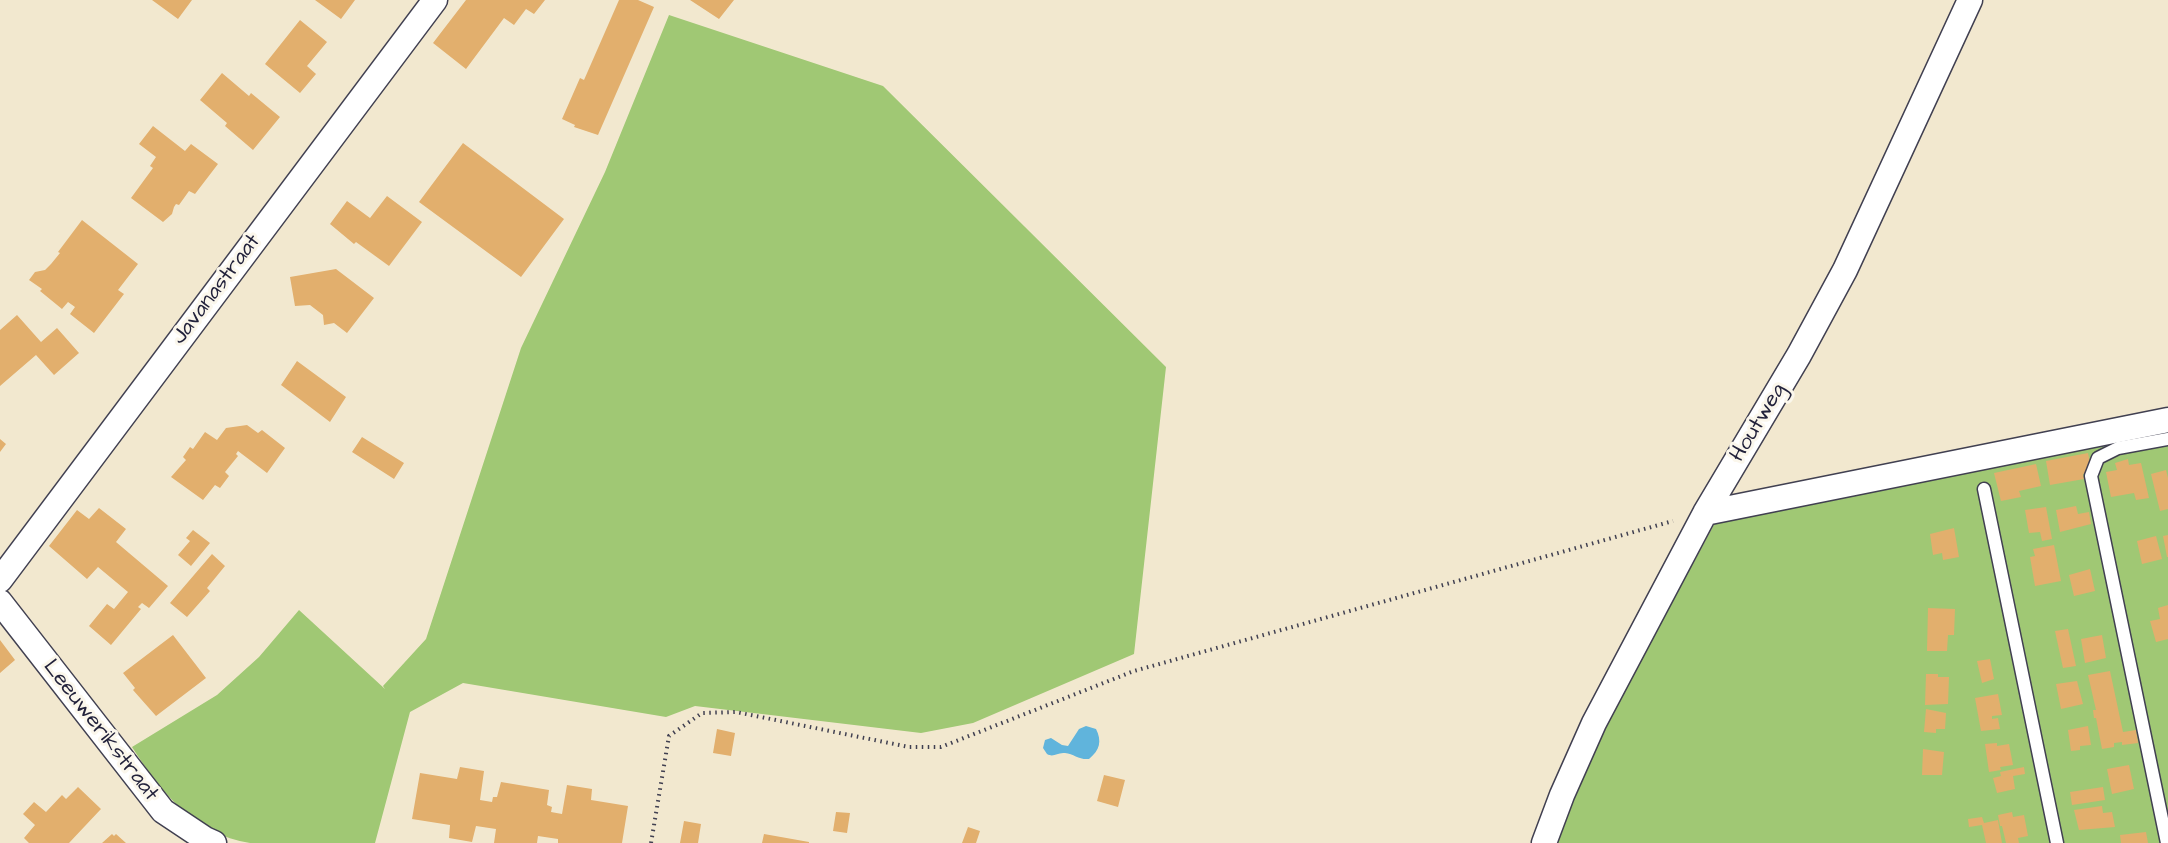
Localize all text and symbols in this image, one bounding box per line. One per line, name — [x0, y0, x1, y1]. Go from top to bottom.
street label: Javanastraat — [167, 230, 267, 350]
street label: Houtweg — [1725, 379, 1793, 467]
street label: Leeuwerikstraat — [37, 655, 163, 807]

